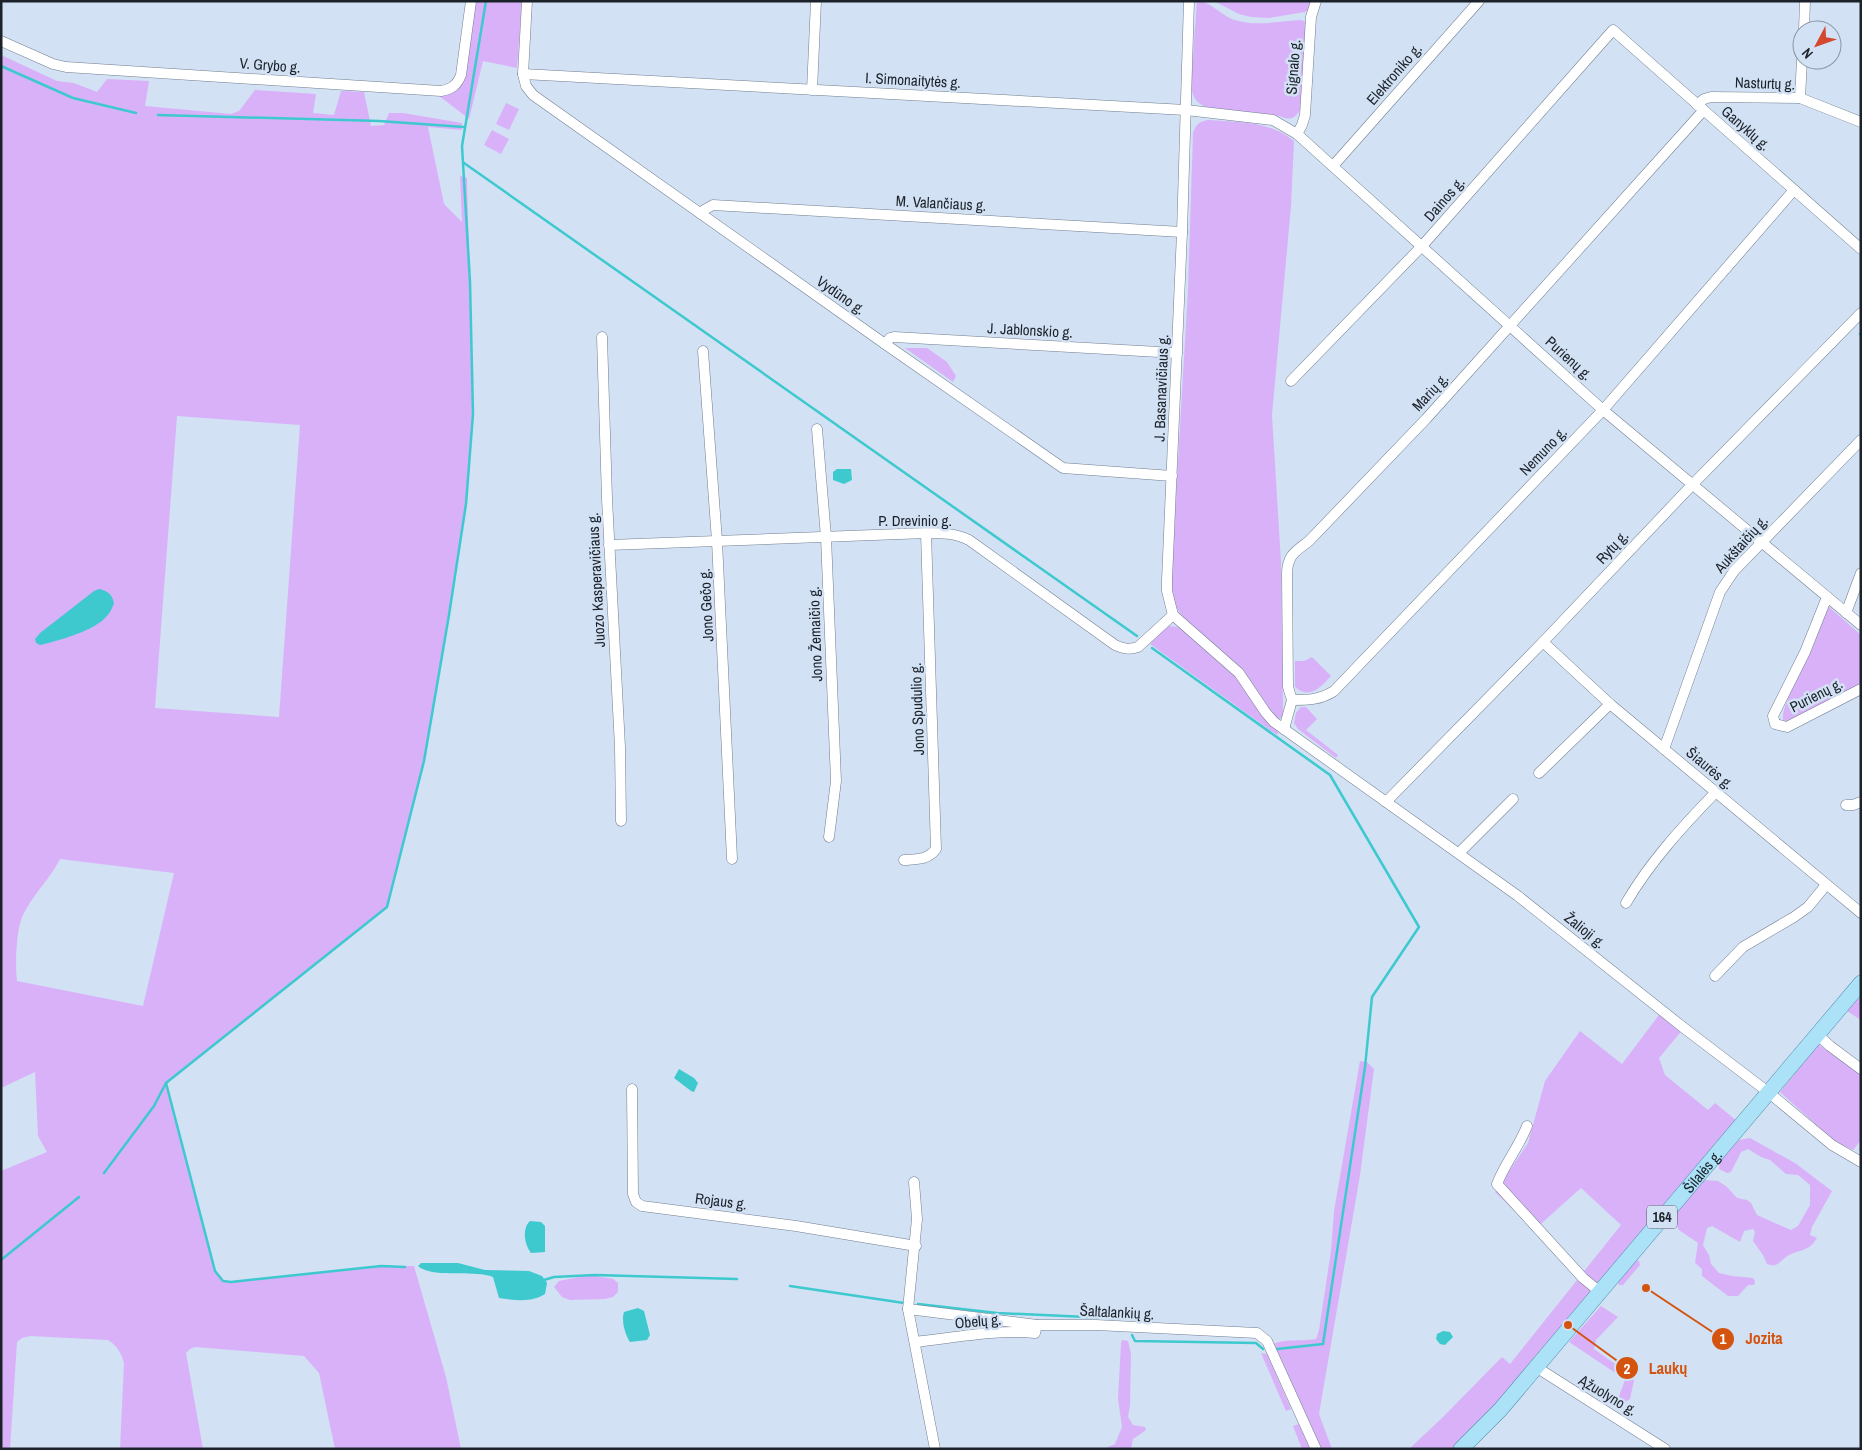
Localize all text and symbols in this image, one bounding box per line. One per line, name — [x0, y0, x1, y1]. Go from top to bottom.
north arrow — [1792, 20, 1842, 70]
street label: Signalo g. — [1281, 39, 1305, 95]
street label: Elektroniko g. — [1361, 39, 1427, 109]
text: N — [1798, 44, 1817, 63]
street label: V. Grybo g. — [239, 52, 301, 78]
street label: I. Simonaitytės g. — [865, 67, 961, 93]
street label: Nasturtų g. — [1735, 71, 1795, 95]
street label: Ganyklų g. — [1717, 101, 1775, 155]
street label: Dainos g. — [1419, 172, 1469, 226]
street label: M. Valančiaus g. — [895, 190, 987, 216]
street label: Vydūno g. — [812, 271, 870, 319]
street label: J. Jablonskio g. — [987, 317, 1073, 343]
street label: Purienų g. — [1541, 331, 1597, 385]
street label: J. Basanavičiaus g. — [1149, 334, 1173, 442]
street label: Marių g. — [1407, 368, 1453, 416]
street label: Nemuno g. — [1515, 422, 1571, 480]
street label: P. Drevinio g. — [878, 510, 952, 531]
street label: Aukštaičių g. — [1709, 511, 1773, 578]
street label: Juozo Kasperavičiaus g. — [582, 512, 610, 648]
street label: Rytų g. — [1591, 526, 1633, 568]
street label: Jono Gečo g. — [694, 568, 718, 642]
street label: Jono Žemaičio g. — [803, 586, 827, 682]
street label: Jono Spudulio g. — [905, 662, 929, 756]
street label: Purienų g. — [1786, 673, 1846, 717]
street label: Šiaurės g. — [1682, 742, 1738, 794]
street label: Žalioji g. — [1560, 907, 1610, 953]
street label: Šilalės g. — [1678, 1145, 1726, 1197]
street label: Rojaus g. — [694, 1187, 748, 1215]
road number: 164 — [1647, 1206, 1677, 1228]
street label: Šaltalankių g. — [1079, 1300, 1155, 1324]
street label: Obelų g. — [954, 1309, 1002, 1333]
callout: Jozita — [1711, 1323, 1793, 1354]
text: Jozita — [1745, 1327, 1783, 1349]
text: 1 — [1720, 1328, 1727, 1349]
callout: Laukų — [1614, 1353, 1698, 1384]
text: Laukų — [1649, 1357, 1687, 1379]
text: 2 — [1624, 1358, 1631, 1379]
street label: Ąžuolyno g. — [1574, 1369, 1641, 1421]

